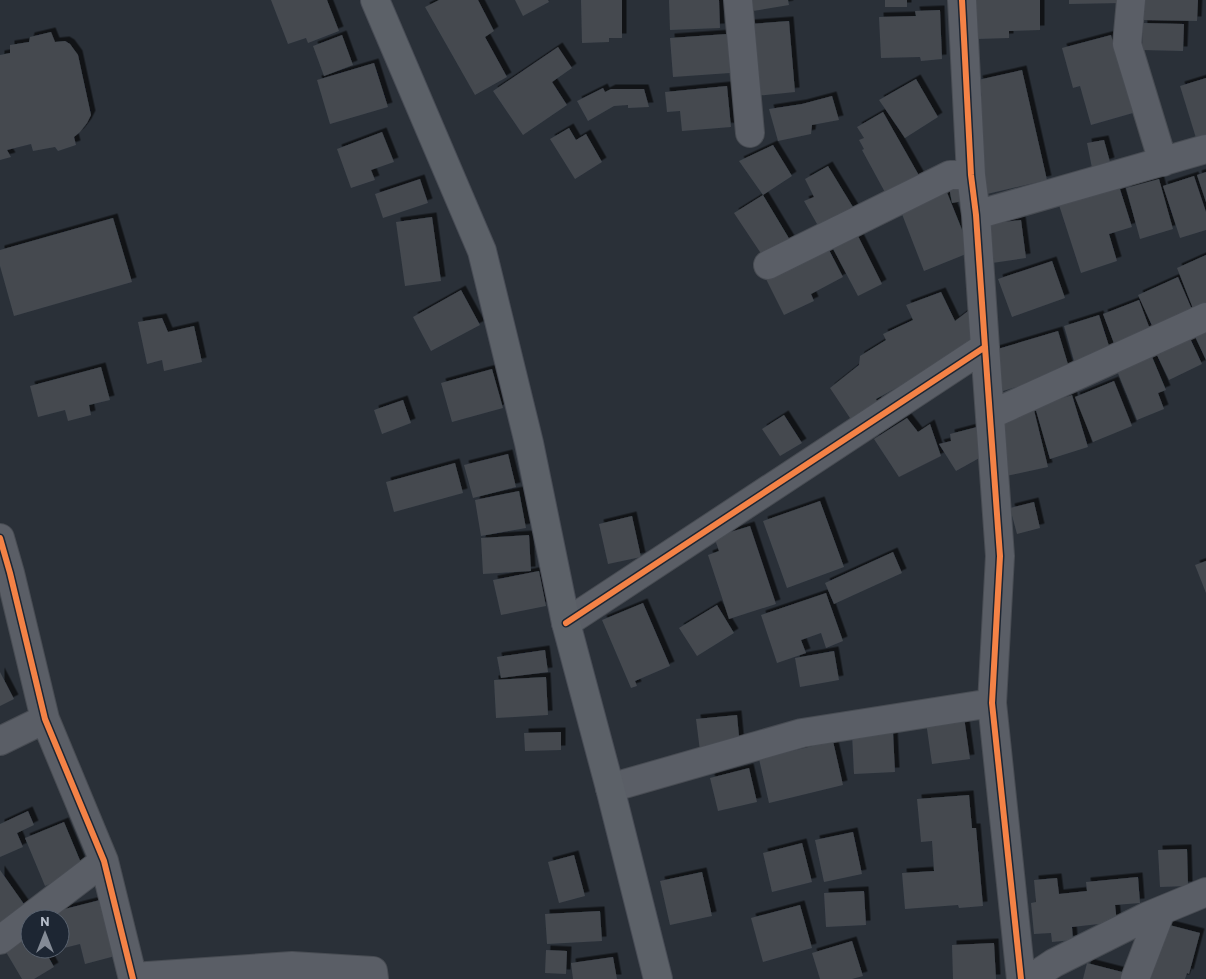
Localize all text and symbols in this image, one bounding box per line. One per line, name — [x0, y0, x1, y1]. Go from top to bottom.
north arrow — [20, 909, 70, 959]
text: N — [40, 912, 50, 929]

